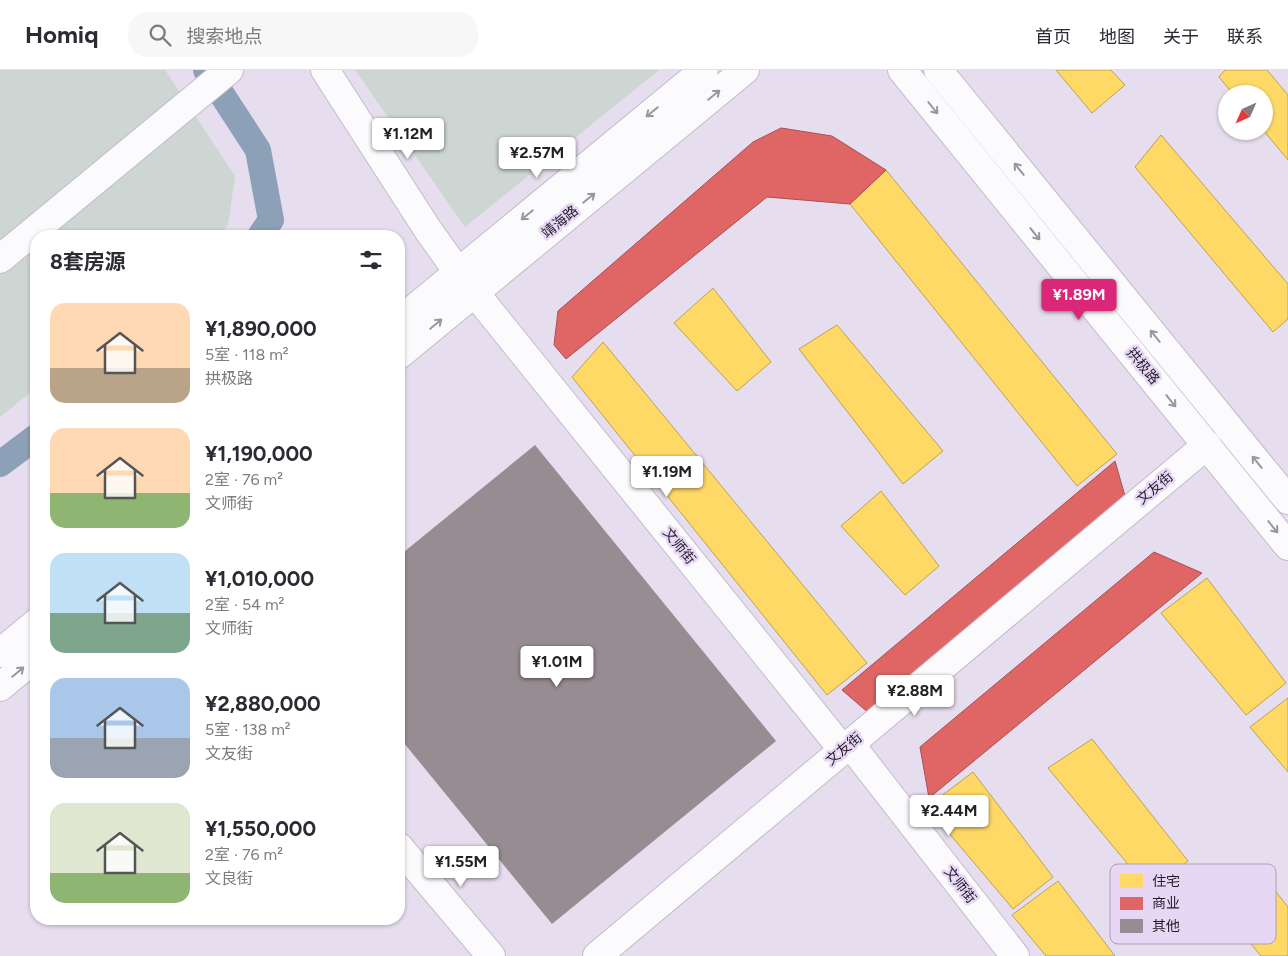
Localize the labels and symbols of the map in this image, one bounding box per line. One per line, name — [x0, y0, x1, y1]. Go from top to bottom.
north arrow — [1218, 85, 1272, 140]
one-way arrow — [707, 90, 720, 101]
one-way arrow — [927, 101, 938, 114]
one-way arrow — [646, 107, 659, 118]
pin: ¥1.12M — [367, 118, 449, 160]
pin: ¥2.57M — [496, 136, 578, 179]
one-way arrow — [1013, 163, 1024, 176]
one-way arrow — [582, 193, 595, 204]
street label: 靖海路 — [538, 202, 582, 242]
one-way arrow — [521, 210, 534, 221]
one-way arrow — [1030, 227, 1041, 240]
pin: ¥1.89M — [1038, 278, 1120, 321]
one-way arrow — [429, 319, 442, 330]
one-way arrow — [1149, 330, 1160, 343]
street label: 拱极路 — [1123, 344, 1163, 388]
one-way arrow — [1165, 394, 1176, 407]
pin: ¥1.19M — [626, 456, 708, 498]
one-way arrow — [1252, 456, 1263, 469]
street label: 文友街 — [1133, 468, 1177, 508]
one-way arrow — [1268, 520, 1279, 533]
street label: 文师街 — [659, 524, 699, 568]
pin: ¥1.01M — [516, 646, 598, 688]
one-way arrow — [11, 667, 24, 678]
pin: ¥2.88M — [874, 674, 956, 717]
street label: 文友街 — [822, 729, 866, 769]
pin: ¥2.44M — [908, 794, 990, 837]
pin: ¥1.55M — [420, 846, 502, 888]
street label: 文师街 — [940, 863, 980, 907]
legend — [1110, 864, 1276, 944]
text: 住宅 — [1152, 873, 1180, 890]
text: 商业 — [1152, 895, 1180, 912]
text: 其他 — [1152, 918, 1180, 935]

